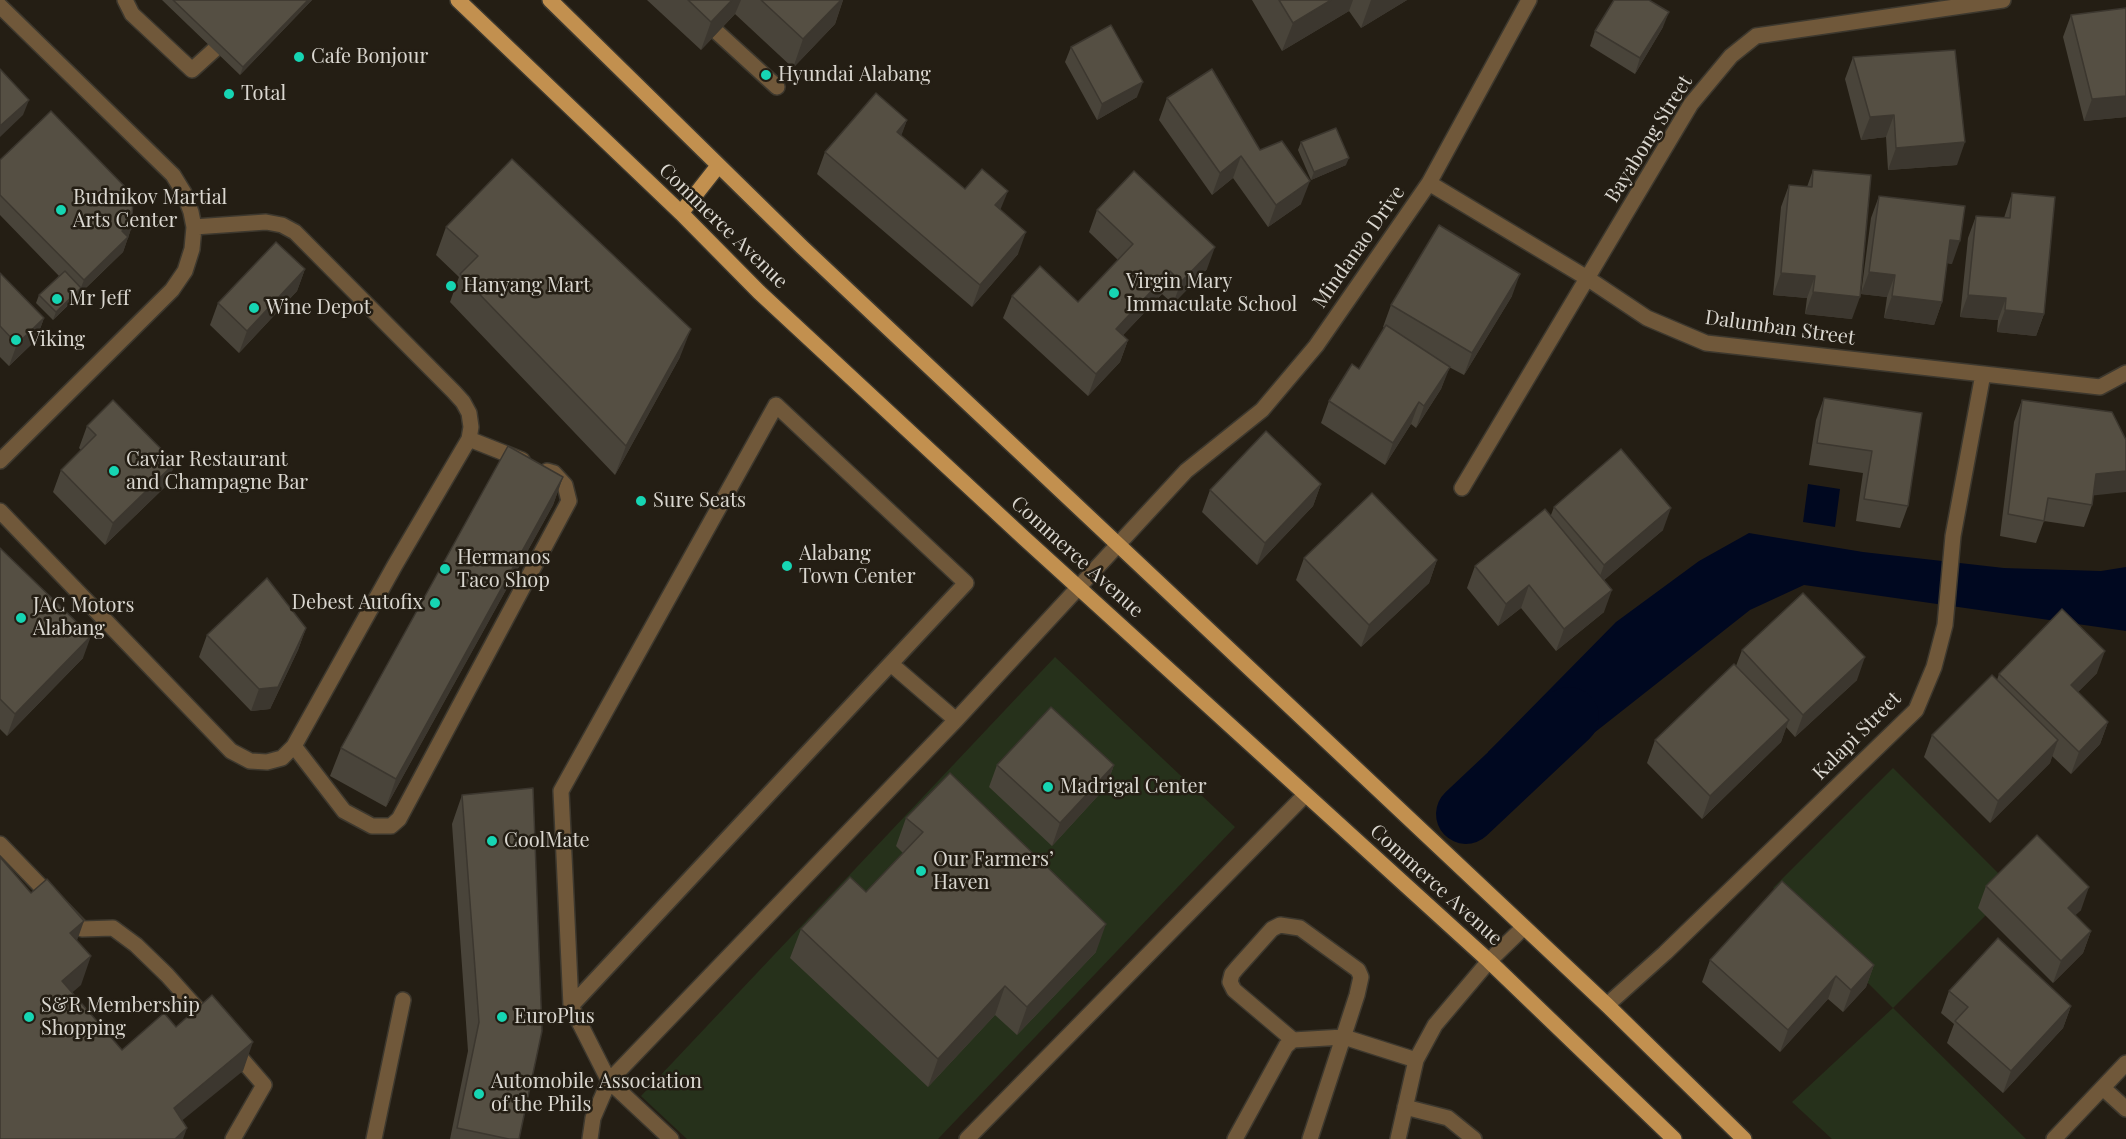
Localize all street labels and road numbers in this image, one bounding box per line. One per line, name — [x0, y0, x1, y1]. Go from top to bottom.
street label: Bayabong Street — [1600, 71, 1698, 207]
street label: Commerce Avenue — [654, 158, 792, 294]
street label: Mindanao Drive — [1308, 181, 1410, 313]
street label: Dalumban Street — [1703, 306, 1857, 350]
street label: Commerce Avenue — [1006, 491, 1148, 623]
street label: Kalapi Street — [1808, 687, 1906, 785]
street label: Commerce Avenue — [1365, 819, 1507, 951]

